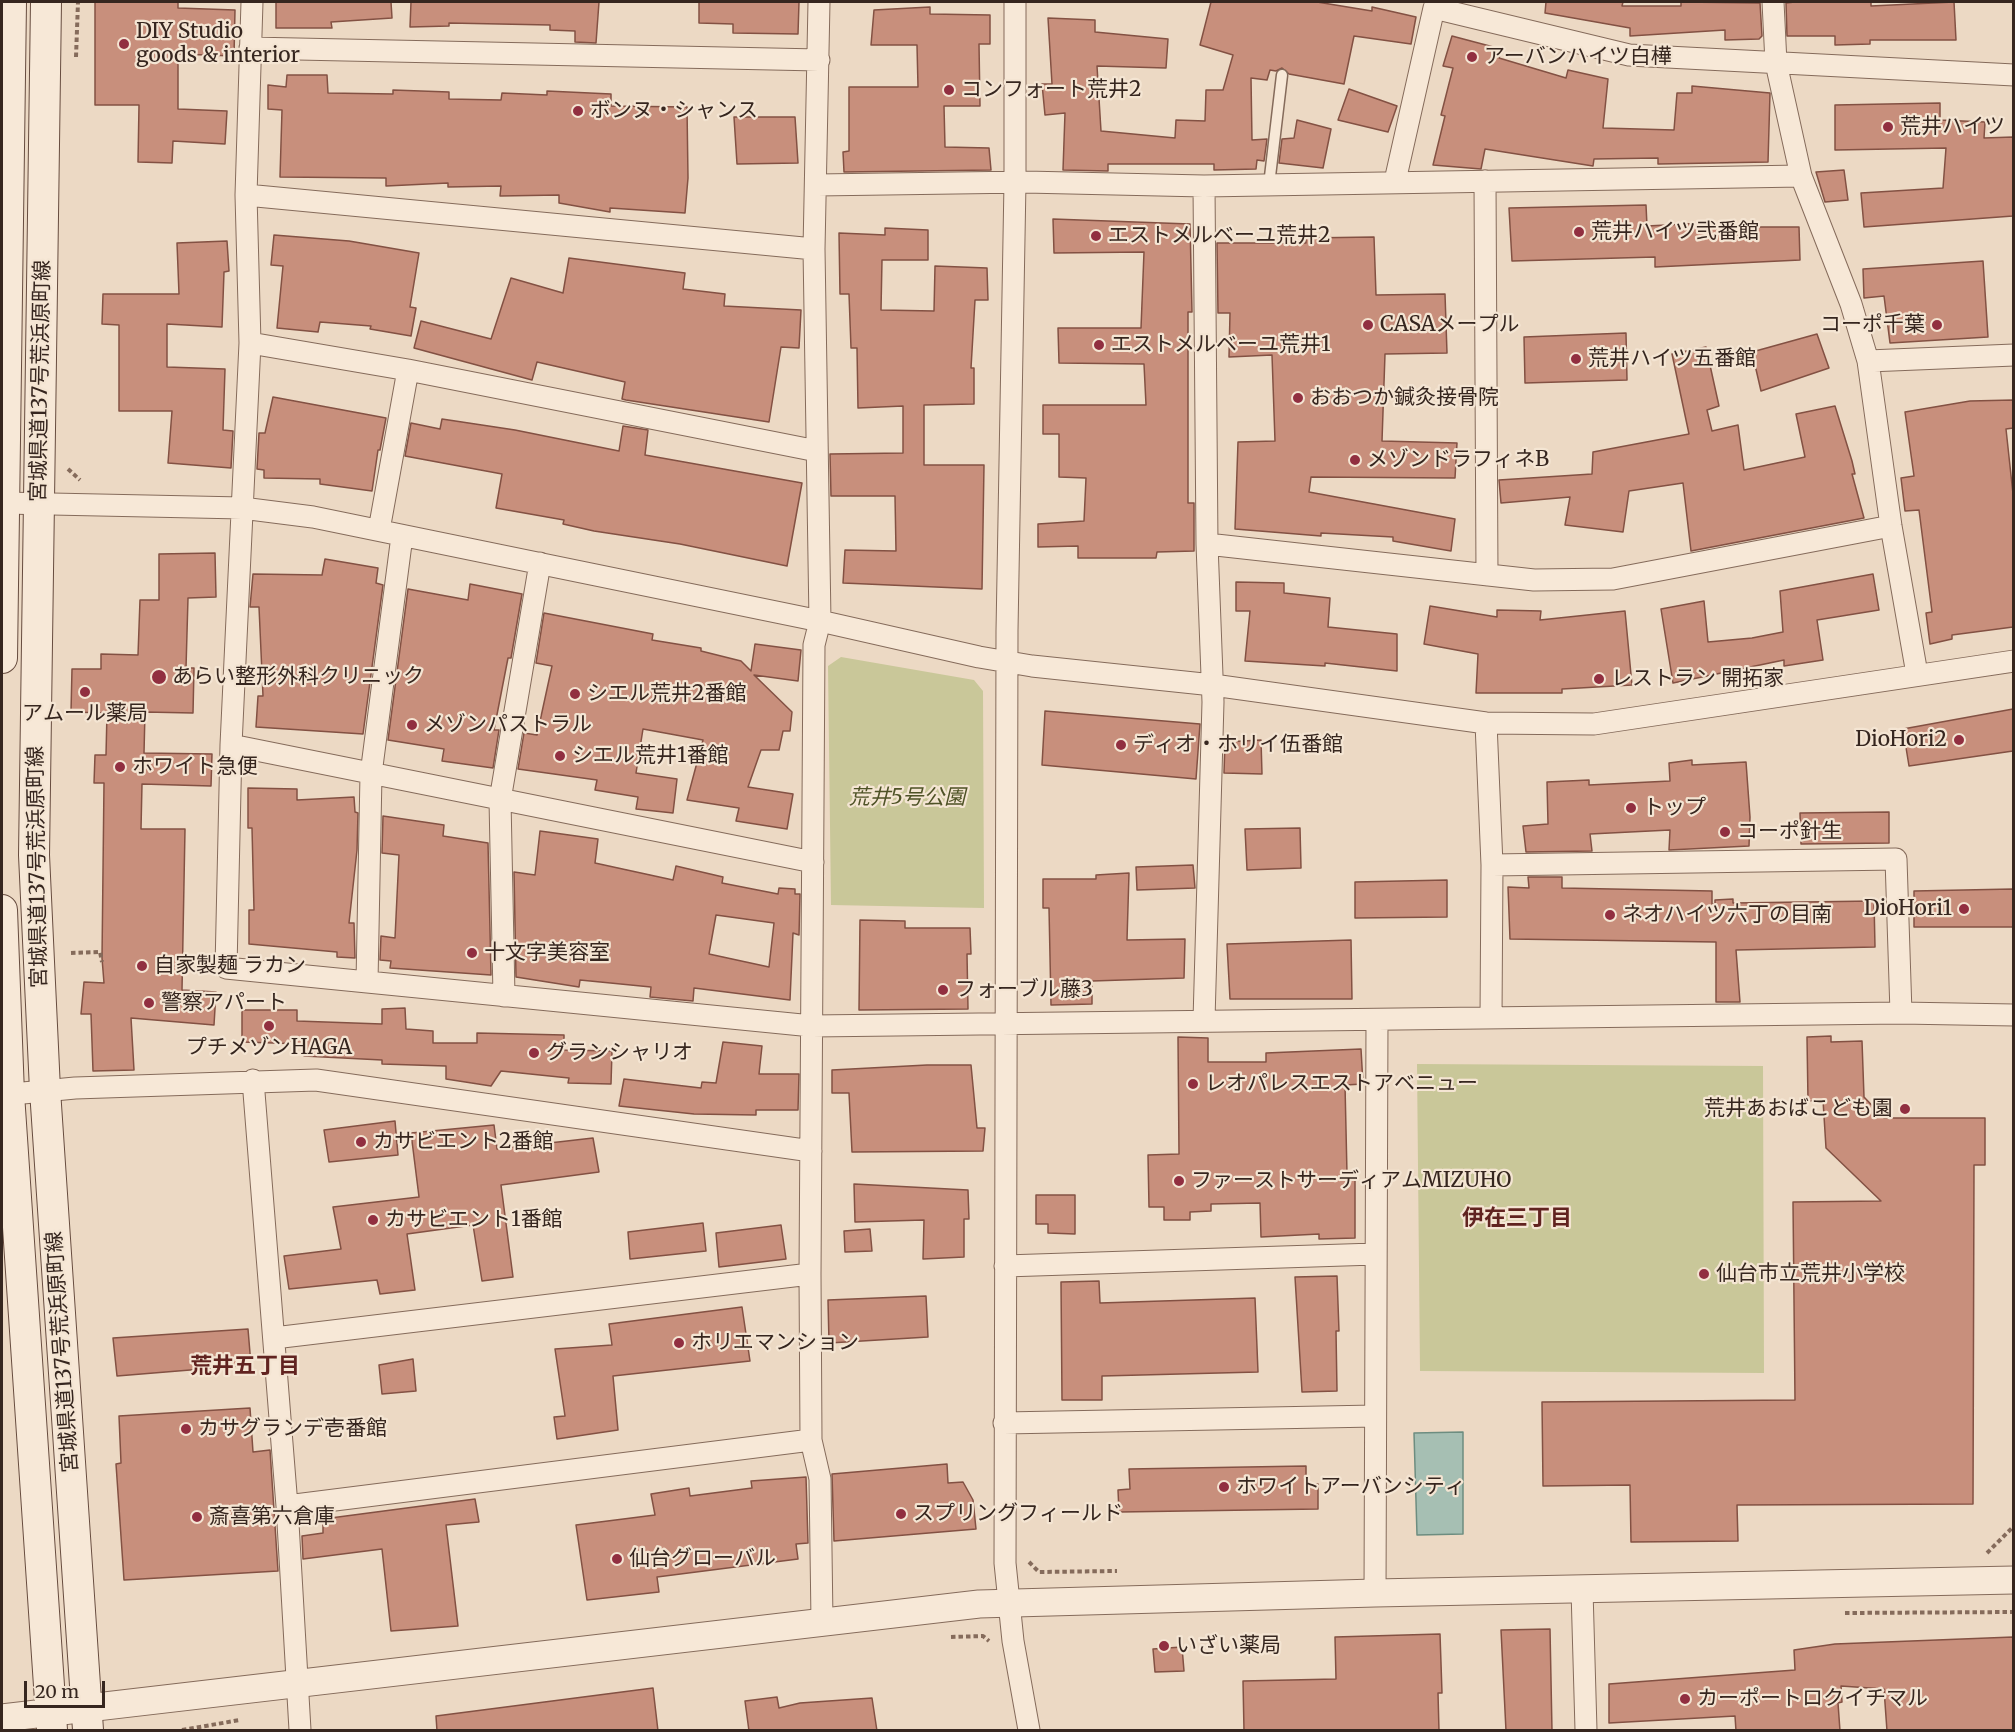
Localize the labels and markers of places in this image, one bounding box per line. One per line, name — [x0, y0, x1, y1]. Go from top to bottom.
place label: DIY Studio goods & interior — [136, 19, 300, 69]
marker: DIY Studio goods & interior — [117, 37, 131, 51]
place label: アーバンハイツ白樺 — [1484, 44, 1672, 70]
marker: アーバンハイツ白樺 — [1465, 50, 1479, 64]
place label: コンフォート荒井2 — [961, 77, 1141, 103]
marker: コンフォート荒井2 — [942, 83, 956, 97]
place label: ボンヌ・シャンス — [590, 98, 758, 124]
marker: ボンヌ・シャンス — [571, 104, 585, 118]
place label: 荒井ハイツ — [1900, 114, 2005, 140]
marker: 荒井ハイツ — [1881, 120, 1895, 134]
place label: 荒井ハイツ弐番館 — [1591, 219, 1759, 245]
place label: エストメルベーユ荒井2 — [1108, 223, 1330, 249]
marker: 荒井ハイツ弐番館 — [1572, 225, 1586, 239]
marker: エストメルベーユ荒井2 — [1089, 229, 1103, 243]
place label: CASAメープル — [1380, 312, 1520, 338]
place label: コーポ千葉 — [1820, 312, 1925, 338]
marker: CASAメープル — [1361, 318, 1375, 332]
marker: コーポ千葉 — [1930, 318, 1944, 332]
place label: エストメルベーユ荒井1 — [1111, 332, 1331, 358]
marker: エストメルベーユ荒井1 — [1092, 338, 1106, 352]
place label: 荒井ハイツ五番館 — [1588, 346, 1756, 372]
marker: 荒井ハイツ五番館 — [1569, 352, 1583, 366]
place label: おおつか鍼灸接骨院 — [1310, 385, 1499, 411]
marker: おおつか鍼灸接骨院 — [1291, 391, 1305, 405]
place label: メゾンドラフィネB — [1367, 447, 1549, 473]
marker: メゾンドラフィネB — [1348, 453, 1362, 467]
place label: あらい整形外科クリニック — [172, 664, 424, 690]
place label: レストラン 開拓家 — [1611, 666, 1784, 692]
marker: あらい整形外科クリニック — [150, 668, 168, 686]
marker: レストラン 開拓家 — [1592, 672, 1606, 686]
place label: シエル荒井2番館 — [587, 681, 746, 707]
marker: アムール薬局 — [78, 685, 92, 699]
marker: シエル荒井2番館 — [568, 687, 582, 701]
place label: アムール薬局 — [22, 701, 148, 727]
place label: メゾンパストラル — [424, 712, 592, 738]
marker: メゾンパストラル — [405, 718, 419, 732]
place label: DioHori2 — [1855, 727, 1947, 753]
place label: ディオ・ホリイ伍番館 — [1133, 732, 1343, 758]
marker: DioHori2 — [1952, 733, 1966, 747]
marker: ディオ・ホリイ伍番館 — [1114, 738, 1128, 752]
place label: シエル荒井1番館 — [572, 743, 729, 769]
marker: シエル荒井1番館 — [553, 749, 567, 763]
place label: ホワイト急便 — [132, 754, 258, 780]
marker: ホワイト急便 — [113, 760, 127, 774]
place label: トップ — [1643, 795, 1706, 821]
marker: トップ — [1624, 801, 1638, 815]
place label: コーポ針生 — [1737, 819, 1842, 845]
marker: コーポ針生 — [1718, 825, 1732, 839]
place label: DioHori1 — [1864, 896, 1952, 922]
place label: ネオハイツ六丁の目南 — [1622, 902, 1832, 928]
marker: DioHori1 — [1957, 902, 1971, 916]
marker: ネオハイツ六丁の目南 — [1603, 908, 1617, 922]
place label: 十文字美容室 — [484, 940, 610, 966]
marker: 十文字美容室 — [465, 946, 479, 960]
place label: 自家製麺 ラカン — [154, 953, 306, 979]
marker: 自家製麺 ラカン — [135, 959, 149, 973]
place label: フォーブル藤3 — [955, 977, 1093, 1003]
marker: フォーブル藤3 — [936, 983, 950, 997]
place label: 警察アパート — [161, 990, 287, 1016]
marker: 警察アパート — [142, 996, 156, 1010]
marker: プチメゾンHAGA — [262, 1019, 276, 1033]
place label: プチメゾンHAGA — [186, 1035, 352, 1061]
place label: グランシャリオ — [546, 1040, 693, 1066]
marker: グランシャリオ — [527, 1046, 541, 1060]
place label: レオパレスエストアベニュー — [1205, 1071, 1478, 1097]
marker: レオパレスエストアベニュー — [1186, 1077, 1200, 1091]
place label: 荒井あおばこども園 — [1704, 1096, 1893, 1122]
marker: 荒井あおばこども園 — [1898, 1102, 1912, 1116]
place label: カサビエント2番館 — [373, 1129, 553, 1155]
marker: カサビエント2番館 — [354, 1135, 368, 1149]
place label: ファーストサーディアムMIZUHO — [1191, 1168, 1511, 1194]
marker: ファーストサーディアムMIZUHO — [1172, 1174, 1186, 1188]
place label: カサビエント1番館 — [385, 1207, 563, 1233]
marker: カサビエント1番館 — [366, 1213, 380, 1227]
place label: 仙台市立荒井小学校 — [1716, 1261, 1905, 1287]
marker: 仙台市立荒井小学校 — [1697, 1267, 1711, 1281]
place label: ホリエマンション — [691, 1330, 859, 1356]
marker: ホリエマンション — [672, 1336, 686, 1350]
place label: カサグランデ壱番館 — [198, 1416, 387, 1442]
marker: カサグランデ壱番館 — [179, 1422, 193, 1436]
place label: ホワイトアーバンシティ — [1236, 1474, 1466, 1500]
marker: ホワイトアーバンシティ — [1217, 1480, 1231, 1494]
place label: スプリングフィールド — [913, 1501, 1123, 1527]
place label: 斎喜第六倉庫 — [209, 1504, 335, 1530]
marker: スプリングフィールド — [894, 1507, 908, 1521]
marker: 斎喜第六倉庫 — [190, 1510, 204, 1524]
place label: 仙台グローバル — [629, 1546, 776, 1572]
marker: 仙台グローバル — [610, 1552, 624, 1566]
place label: いざい薬局 — [1176, 1633, 1281, 1659]
marker: いざい薬局 — [1157, 1639, 1171, 1653]
place label: カーポートロクイチマル — [1697, 1686, 1928, 1712]
marker: カーポートロクイチマル — [1678, 1692, 1692, 1706]

